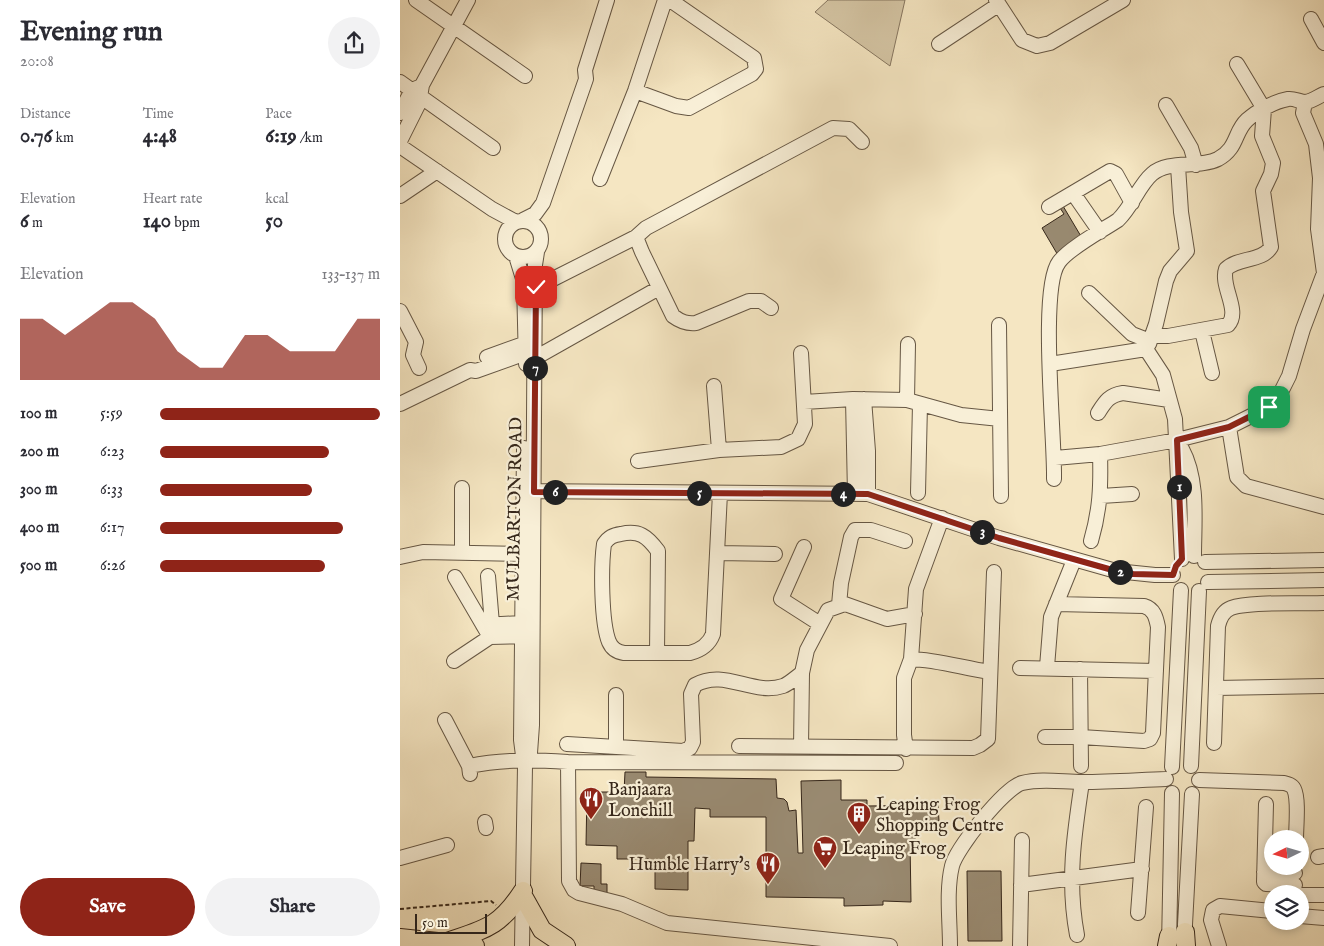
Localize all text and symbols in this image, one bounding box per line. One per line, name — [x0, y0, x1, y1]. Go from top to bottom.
text: Evening run — [20, 15, 163, 50]
button: share — [328, 17, 380, 69]
text: 20:08 — [20, 52, 54, 72]
text: Distance — [20, 105, 71, 123]
text: Time — [143, 105, 174, 123]
text: Pace — [265, 105, 292, 123]
text: 0.76 — [20, 123, 52, 150]
text: 4:48 — [143, 123, 177, 150]
text: 6:19 — [265, 123, 297, 150]
text: km — [52, 129, 74, 147]
text: /km — [297, 129, 323, 147]
text: Elevation — [20, 190, 76, 208]
text: Heart rate — [143, 190, 202, 208]
text: kcal — [265, 190, 289, 208]
text: 6 — [20, 208, 29, 235]
text: 140 — [143, 208, 171, 235]
text: 50 — [265, 208, 283, 235]
text: m — [29, 214, 43, 232]
text: bpm — [171, 214, 200, 232]
text: Elevation — [20, 265, 83, 285]
text: 133–137 m — [321, 265, 380, 285]
pin — [515, 266, 557, 308]
icon: check — [522, 273, 550, 301]
pin: 7 — [522, 356, 548, 380]
text: 7 — [532, 359, 539, 377]
pin — [1248, 386, 1290, 428]
icon: arrive — [1255, 393, 1283, 421]
text: 100 m — [20, 404, 57, 424]
text: 5:59 — [100, 404, 123, 424]
street label: MULBARTON ROAD — [502, 417, 529, 601]
text: 200 m — [20, 442, 59, 462]
text: 6:23 — [100, 442, 124, 462]
pin: 1 — [1166, 474, 1192, 500]
text: 1 — [1177, 478, 1182, 496]
text: 300 m — [20, 480, 58, 500]
text: 6:33 — [100, 480, 123, 500]
pin: 6 — [542, 480, 568, 504]
pin: 5 — [686, 480, 712, 506]
pin: 4 — [830, 482, 856, 506]
text: 6 — [553, 483, 558, 501]
text: 5 — [697, 484, 702, 502]
text: 4 — [840, 485, 847, 503]
text: 400 m — [20, 518, 59, 538]
text: 6:17 — [100, 518, 124, 538]
pin: 3 — [970, 520, 994, 544]
text: 3 — [980, 523, 985, 541]
text: 500 m — [20, 556, 57, 576]
text: 6:26 — [100, 556, 125, 576]
pin: 2 — [1108, 560, 1132, 584]
text: 2 — [1117, 563, 1124, 581]
place label: Banjaara Lonehill — [608, 779, 673, 823]
restaurant icon: Banjaara Lonehill — [578, 786, 604, 820]
place label: Leaping Frog Shopping Centre — [876, 794, 1004, 838]
building icon: Leaping Frog Shopping Centre — [846, 801, 872, 835]
north arrow — [1264, 830, 1309, 875]
map controls — [1264, 830, 1309, 930]
supermarket icon: Leaping Frog — [812, 835, 838, 869]
place label: Leaping Frog — [842, 838, 946, 861]
restaurant icon: Humble Harry's — [755, 851, 781, 885]
place label: Humble Harry's — [629, 854, 750, 877]
button: Save — [20, 878, 195, 936]
button: Share — [205, 878, 380, 936]
button: layers — [1264, 885, 1309, 930]
scale bar — [415, 911, 488, 934]
text: 50 m — [422, 914, 448, 932]

